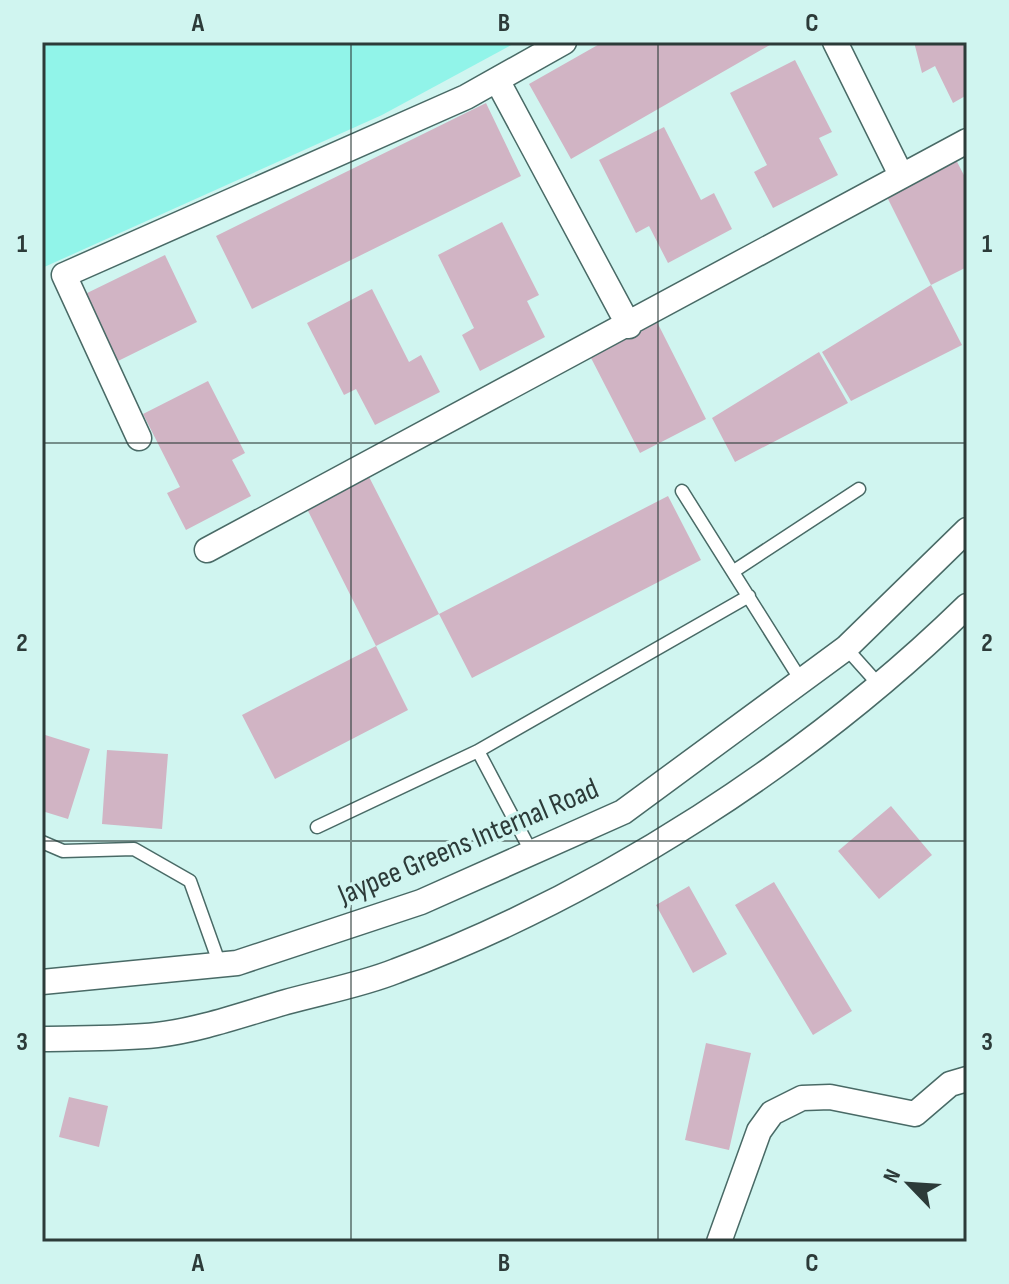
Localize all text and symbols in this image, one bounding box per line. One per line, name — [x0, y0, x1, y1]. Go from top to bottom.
text: A — [191, 8, 205, 39]
text: B — [498, 8, 510, 39]
text: C — [805, 8, 819, 39]
text: 1 — [17, 229, 27, 260]
text: 1 — [982, 229, 992, 260]
text: 2 — [16, 628, 28, 659]
text: 2 — [981, 628, 993, 659]
street label: Jaypee Greens Internal Road — [332, 771, 604, 913]
text: 3 — [16, 1027, 28, 1058]
text: 3 — [981, 1027, 993, 1058]
north arrow — [869, 1144, 949, 1224]
text: N — [878, 1165, 907, 1187]
text: A — [191, 1248, 205, 1279]
text: B — [498, 1248, 510, 1279]
text: C — [805, 1248, 819, 1279]

